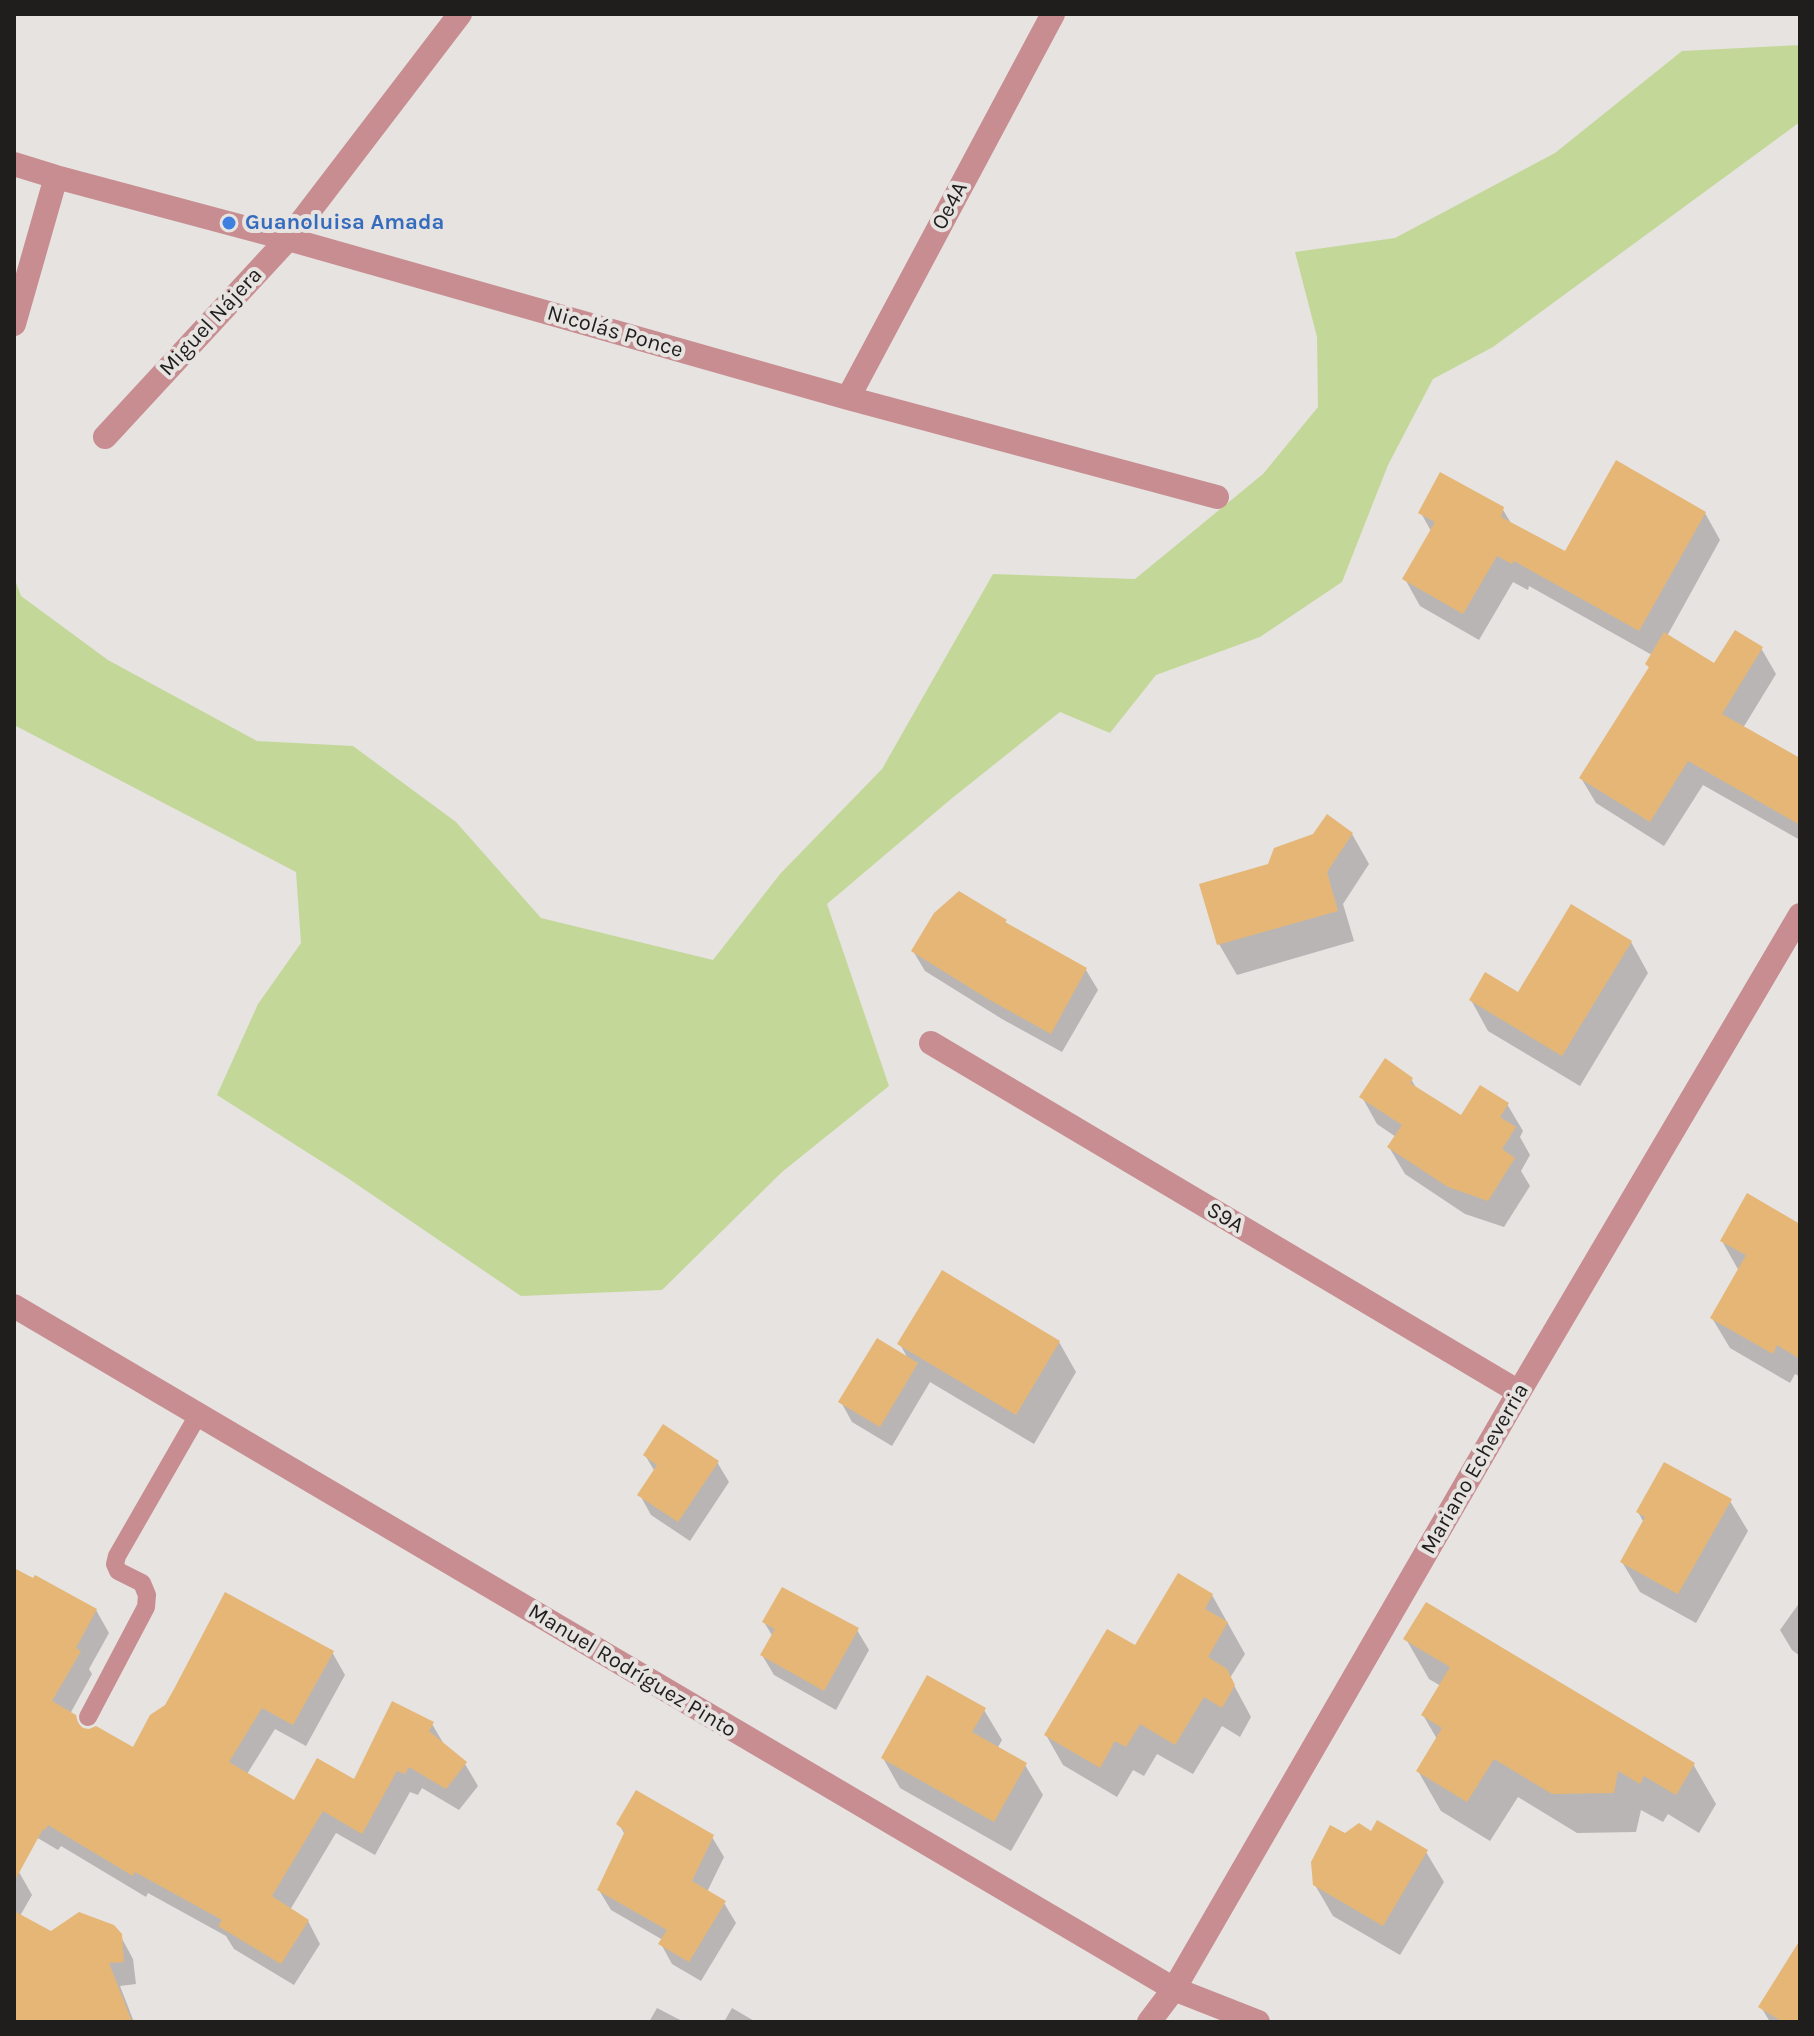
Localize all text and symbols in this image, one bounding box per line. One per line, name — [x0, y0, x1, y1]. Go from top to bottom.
street label: Oe4A — [927, 178, 973, 234]
place label: Guanoluisa Amada — [245, 210, 444, 236]
marker: Guanoluisa Amada — [220, 214, 238, 232]
street label: Miguel Nájera — [154, 262, 268, 382]
street label: Nicolás Ponce — [544, 300, 686, 364]
street label: S9A — [1202, 1197, 1248, 1239]
street label: Mariano Echeverria — [1415, 1379, 1535, 1559]
street label: Manuel Rodríguez Pinto — [523, 1598, 741, 1744]

